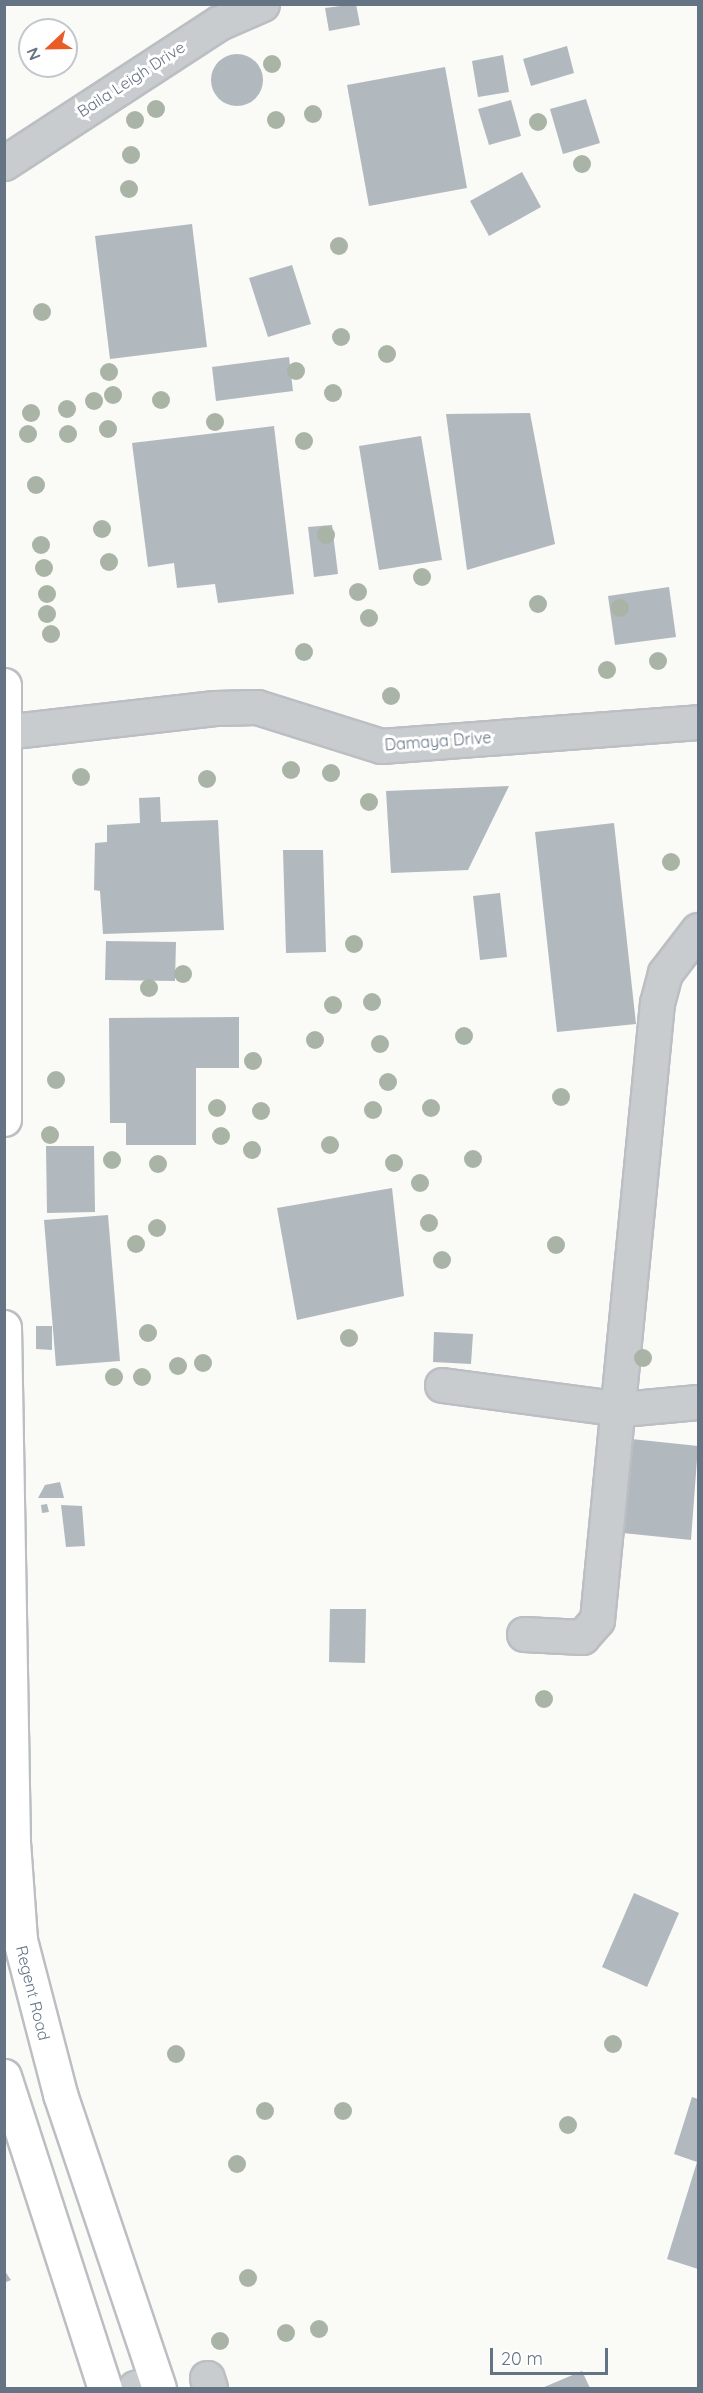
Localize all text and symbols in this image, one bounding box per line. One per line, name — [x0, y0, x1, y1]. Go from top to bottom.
north arrow — [18, 18, 78, 78]
street label: Baila Leigh Drive — [74, 37, 188, 121]
text: N — [22, 45, 45, 63]
street label: Damaya Drive — [384, 728, 492, 754]
street label: Regent Road — [12, 1944, 54, 2042]
scale bar — [493, 2336, 612, 2374]
text: 20 m — [501, 2347, 543, 2370]

